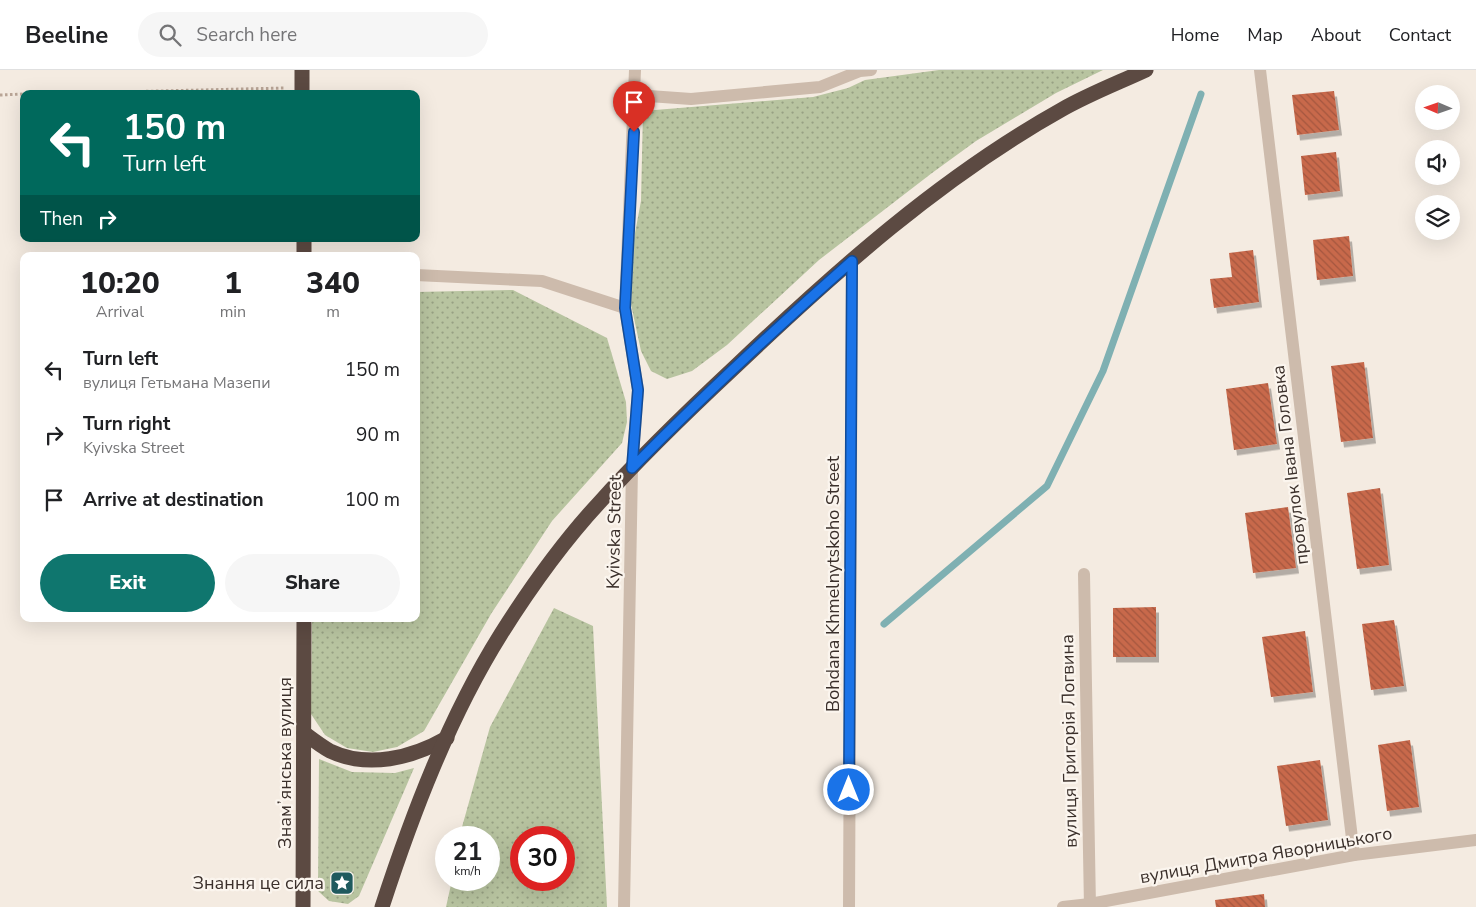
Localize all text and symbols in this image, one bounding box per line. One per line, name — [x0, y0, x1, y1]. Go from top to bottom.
search box — [138, 12, 488, 57]
text: Beeline — [25, 19, 108, 51]
icon: search — [156, 21, 184, 49]
text: Search here — [196, 22, 297, 48]
text: Home — [1171, 23, 1219, 47]
text: Map — [1247, 23, 1283, 47]
text: About — [1311, 23, 1361, 47]
text: Contact — [1389, 23, 1451, 47]
pin — [613, 81, 655, 132]
north arrow — [1415, 85, 1460, 130]
map controls — [1415, 85, 1460, 240]
icon: arrive — [620, 88, 648, 116]
text: 150 m — [123, 104, 226, 151]
icon: left — [40, 110, 105, 175]
button: sound — [1415, 140, 1460, 185]
text: Turn left — [123, 149, 206, 179]
button: layers — [1415, 195, 1460, 240]
icon: right — [93, 205, 121, 233]
text: Then — [40, 206, 83, 232]
text: 10:20 — [80, 263, 160, 304]
text: 1 — [224, 263, 242, 304]
text: 340 — [306, 263, 360, 304]
text: Arrival — [96, 301, 144, 323]
text: min — [220, 301, 246, 323]
text: m — [326, 301, 340, 323]
text: Turn left — [83, 346, 158, 372]
icon: left — [40, 356, 68, 384]
text: 150 m — [345, 357, 400, 383]
street label: провулок Івана Головка — [1266, 364, 1314, 566]
text: вулиця Гетьмана Мазепи — [83, 372, 271, 394]
text: Turn right — [83, 411, 170, 437]
icon: right — [40, 421, 68, 449]
text: 90 m — [356, 422, 400, 448]
text: Kyivska Street — [83, 437, 184, 459]
street label: Bohdana Khmelnytskoho Street — [821, 455, 845, 712]
street label: Kyivska Street — [601, 474, 627, 589]
icon: arrive — [40, 486, 68, 514]
text: Arrive at destination — [83, 487, 264, 513]
text: 100 m — [345, 487, 400, 513]
button: Exit — [40, 554, 215, 612]
button: Share — [225, 554, 400, 612]
street label: вулиця Григорія Логвина — [1055, 634, 1083, 848]
street label: Знамʼянська вулиця — [273, 677, 297, 849]
position arrow — [822, 763, 874, 815]
street label: вулиця Дмитра Яворницького — [1138, 821, 1394, 889]
speed limit sign: 30 — [510, 826, 575, 891]
text: 21 — [452, 835, 483, 869]
text: km/h — [454, 863, 481, 879]
place icon: Знання це сила — [329, 870, 355, 896]
place label: Знання це сила — [193, 871, 324, 895]

